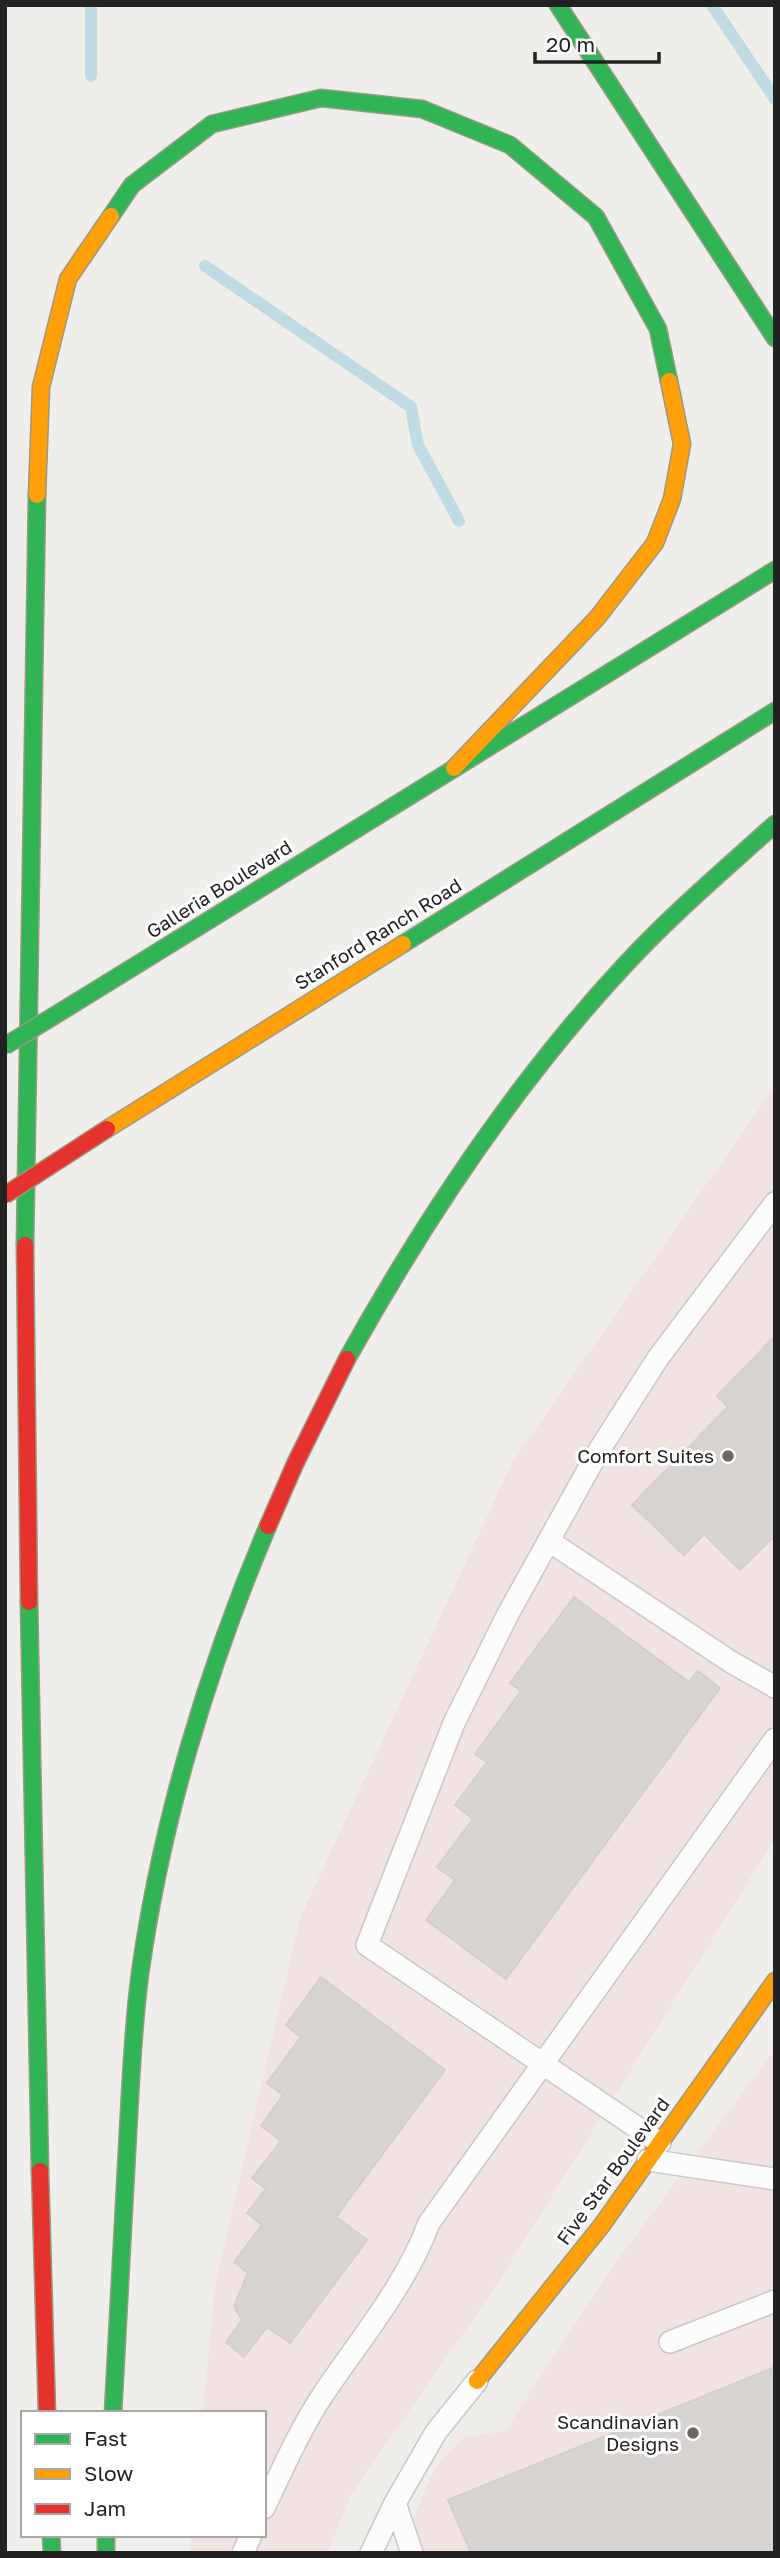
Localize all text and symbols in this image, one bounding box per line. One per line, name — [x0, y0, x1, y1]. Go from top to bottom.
scale bar — [535, 21, 659, 65]
text: 20 m — [546, 31, 595, 57]
street label: Galleria Boulevard — [142, 835, 296, 943]
street label: Stanford Ranch Road — [290, 873, 465, 994]
place label: Comfort Suites — [577, 1444, 714, 1467]
marker: Comfort Suites — [720, 1448, 736, 1464]
street label: Five Star Boulevard — [551, 2093, 674, 2249]
place label: Scandinavian Designs — [557, 2410, 679, 2455]
legend — [21, 2411, 266, 2537]
text: Fast — [84, 2425, 127, 2451]
marker: Scandinavian Designs — [685, 2425, 701, 2441]
text: Slow — [84, 2460, 133, 2486]
text: Jam — [84, 2495, 126, 2521]

